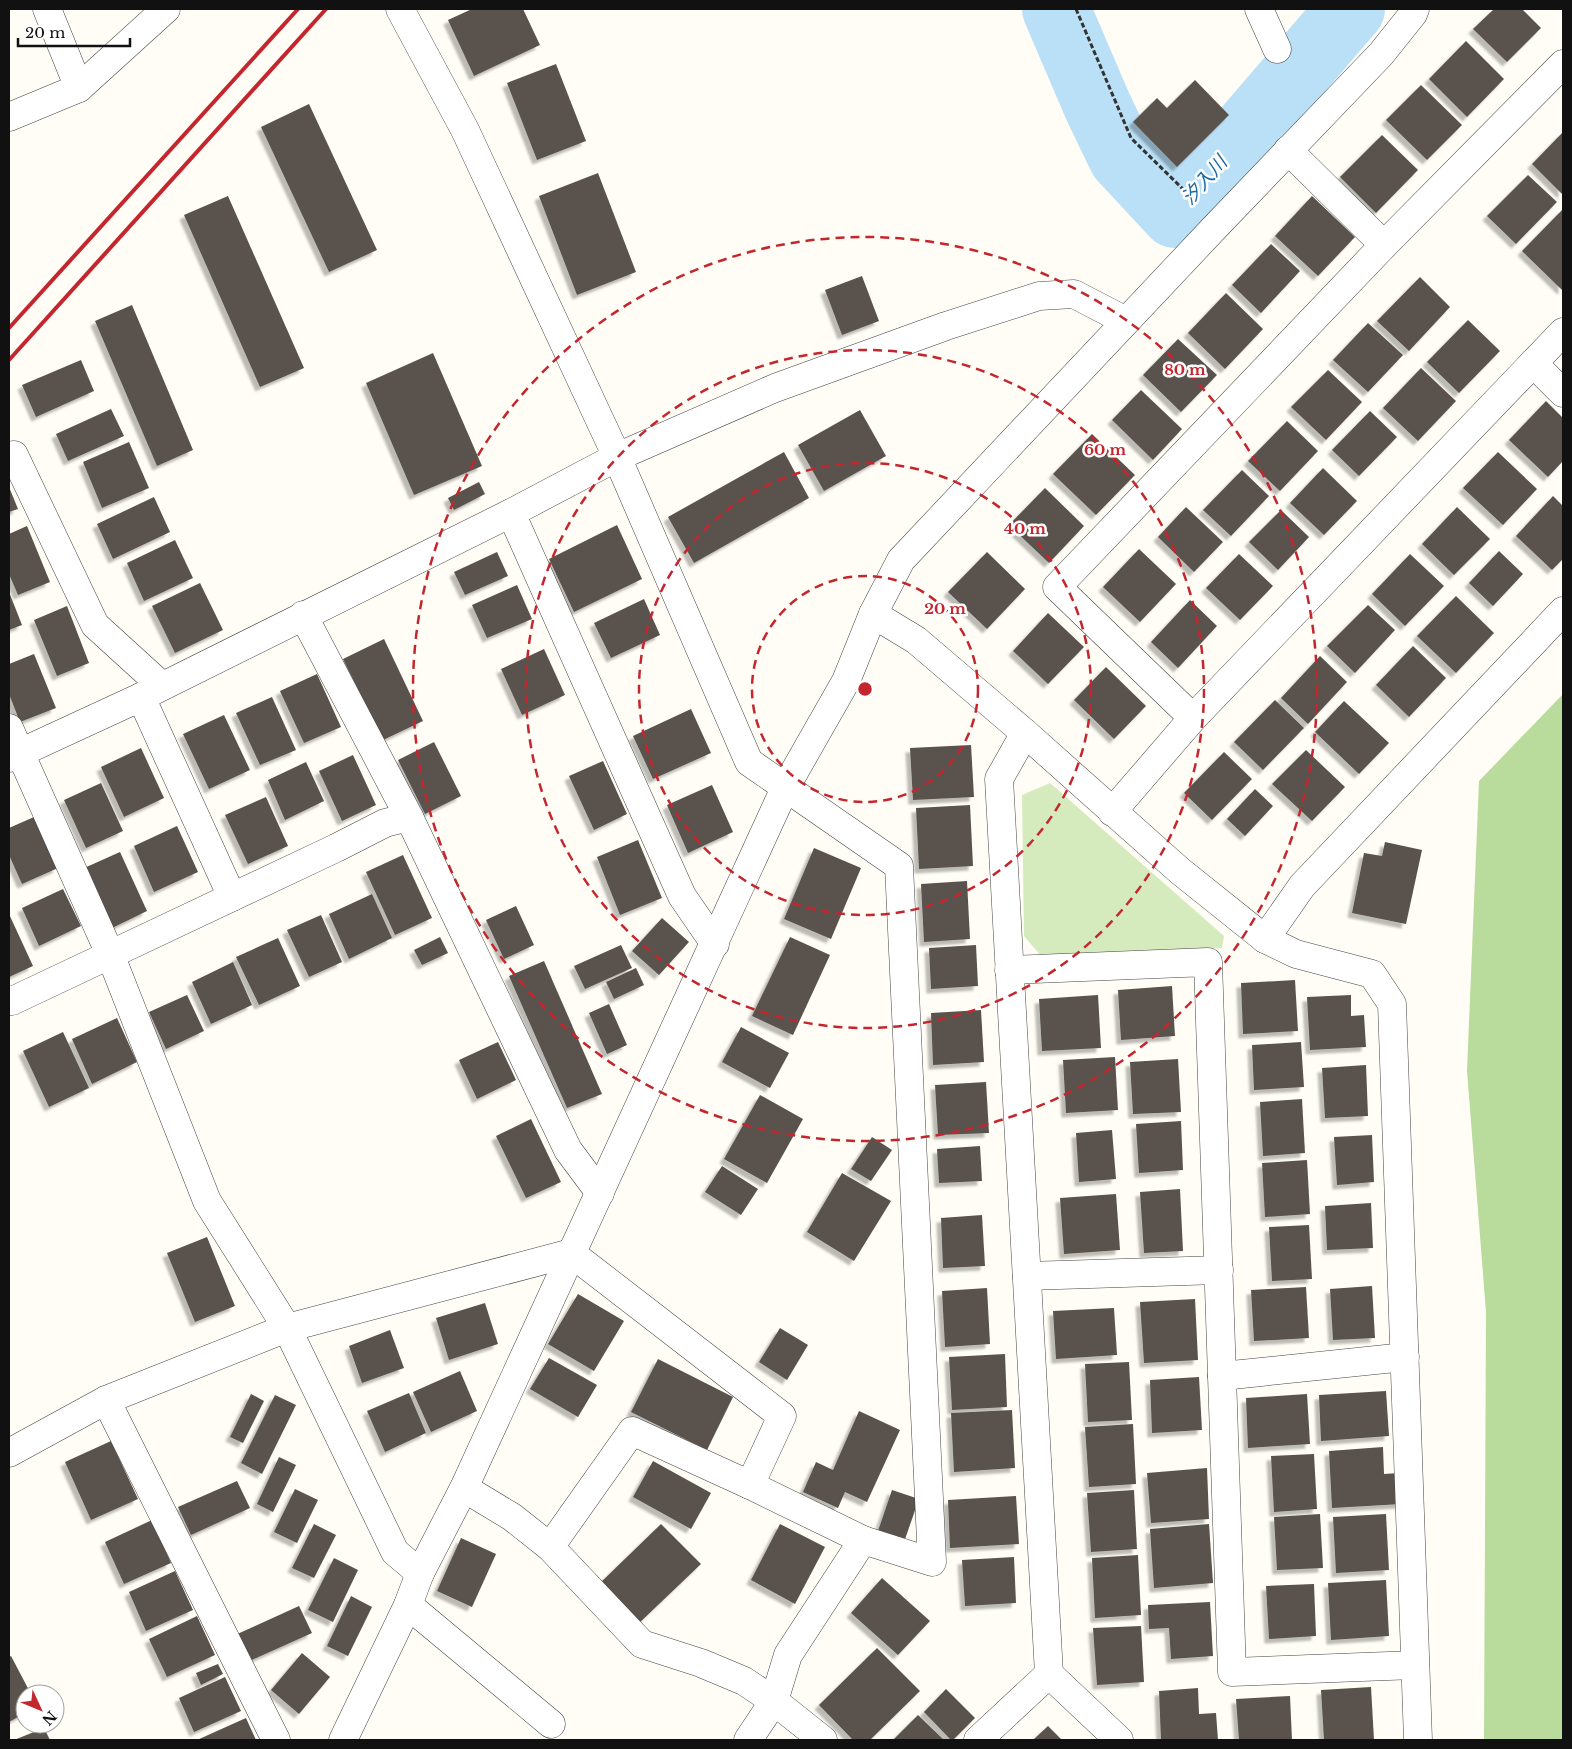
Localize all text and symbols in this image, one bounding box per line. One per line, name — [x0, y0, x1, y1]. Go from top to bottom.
scale bar — [18, 15, 130, 47]
text: 20 m — [25, 23, 65, 42]
water label: 汐入川 — [1177, 150, 1233, 209]
text: 80 m — [1164, 360, 1206, 379]
text: 60 m — [1084, 440, 1126, 459]
text: 40 m — [1004, 519, 1046, 538]
text: 20 m — [924, 599, 966, 618]
centre of rings — [856, 680, 874, 698]
north arrow — [15, 1684, 65, 1734]
text: N — [38, 1707, 60, 1729]

